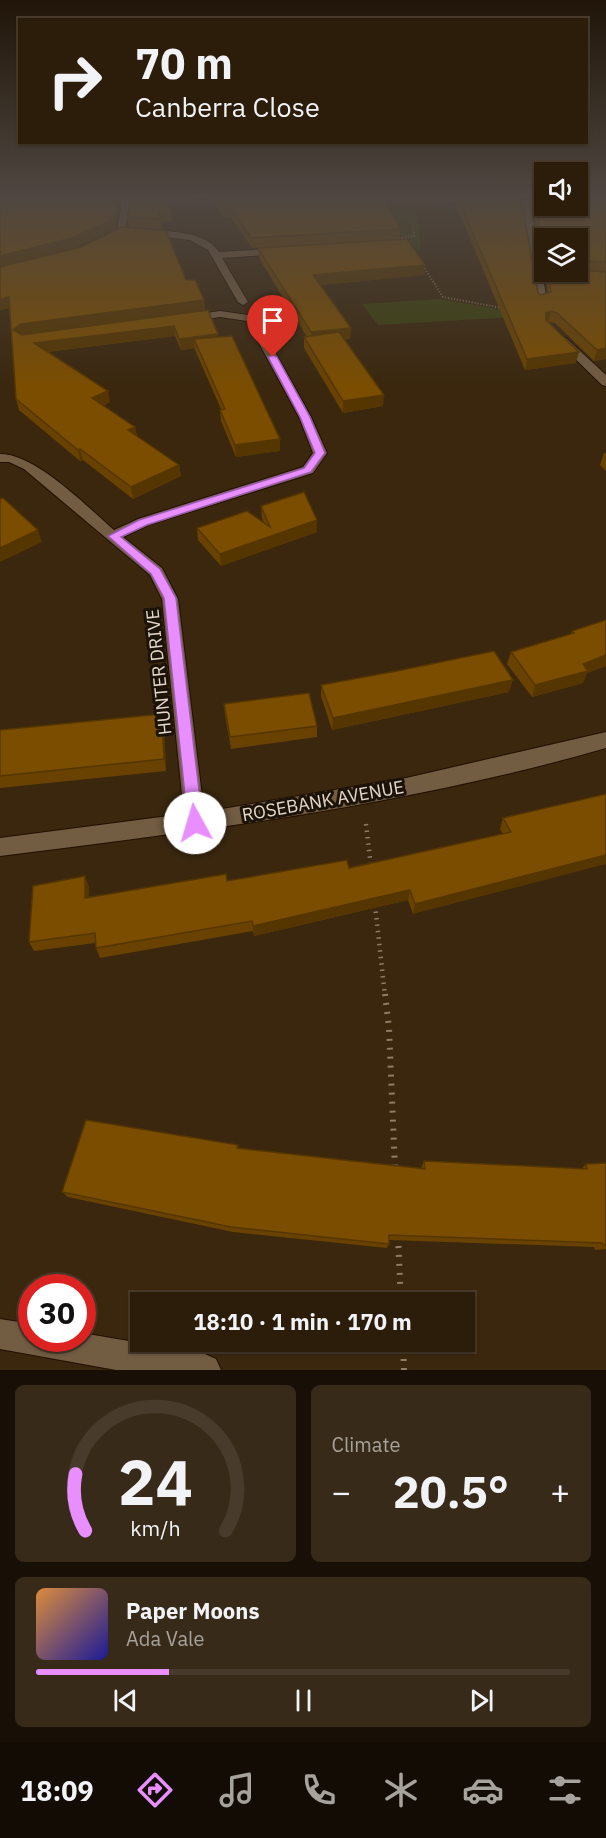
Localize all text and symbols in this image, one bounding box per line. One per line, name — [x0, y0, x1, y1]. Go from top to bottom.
text: 70 m — [135, 36, 233, 91]
icon: right — [36, 42, 114, 120]
text: Canberra Close — [135, 89, 320, 124]
map controls — [534, 162, 588, 282]
button: sound — [534, 162, 588, 216]
button: layers — [534, 228, 588, 282]
pin — [247, 295, 298, 357]
icon: arrive — [256, 304, 289, 337]
street label: HUNTER DRIVE — [140, 608, 177, 736]
street label: ROSEBANK AVENUE — [240, 775, 406, 826]
position arrow — [163, 791, 227, 855]
speed limit sign: 30 — [18, 1274, 96, 1352]
text: 18:10 · 1 min · 170 m — [193, 1307, 412, 1336]
text: Climate — [332, 1431, 400, 1458]
text: 24 — [118, 1441, 193, 1522]
text: 20.5° — [393, 1462, 509, 1520]
text: − — [332, 1470, 351, 1513]
text: + — [550, 1470, 570, 1513]
text: km/h — [130, 1514, 180, 1542]
text: Paper Moons — [126, 1596, 259, 1625]
text: Ada Vale — [126, 1625, 205, 1652]
icon: previous — [109, 1684, 142, 1717]
icon: pause — [287, 1684, 320, 1717]
icon: next — [465, 1684, 498, 1717]
icon: directions — [134, 1769, 176, 1811]
icon: music — [216, 1769, 258, 1811]
icon: phone — [298, 1769, 340, 1811]
icon: climate — [380, 1769, 422, 1811]
icon: car — [462, 1769, 504, 1811]
icon: filters — [544, 1769, 586, 1811]
text: 18:09 — [20, 1773, 94, 1808]

